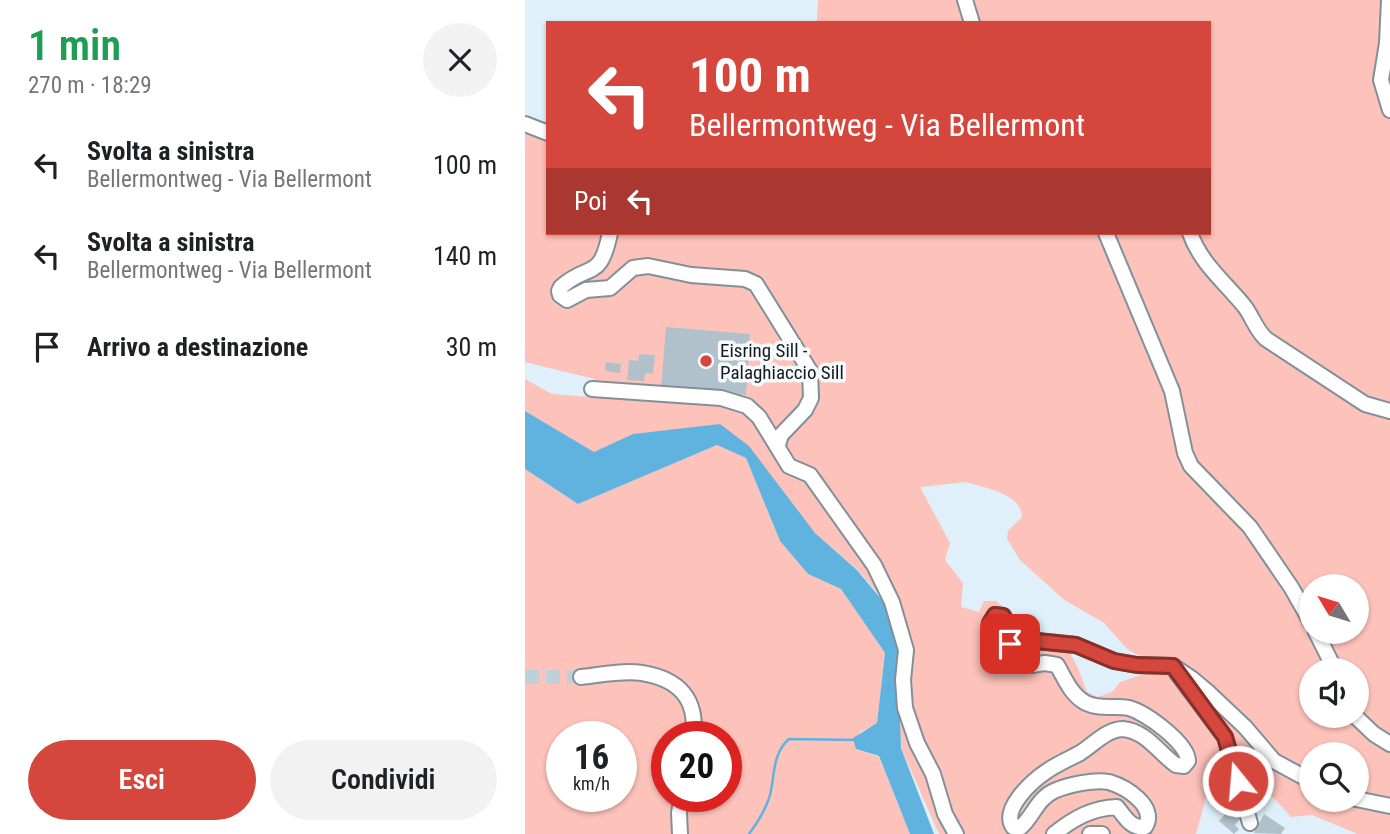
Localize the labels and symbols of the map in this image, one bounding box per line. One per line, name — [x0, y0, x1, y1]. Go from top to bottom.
place label: Eisring Sill - Palaghiaccio Sill — [720, 339, 844, 384]
marker: Eisring Sill - Palaghiaccio Sill — [698, 353, 714, 369]
north arrow — [1299, 574, 1369, 644]
pin — [980, 614, 1040, 674]
speed limit sign: 20 — [651, 721, 742, 812]
position arrow — [1201, 744, 1275, 818]

